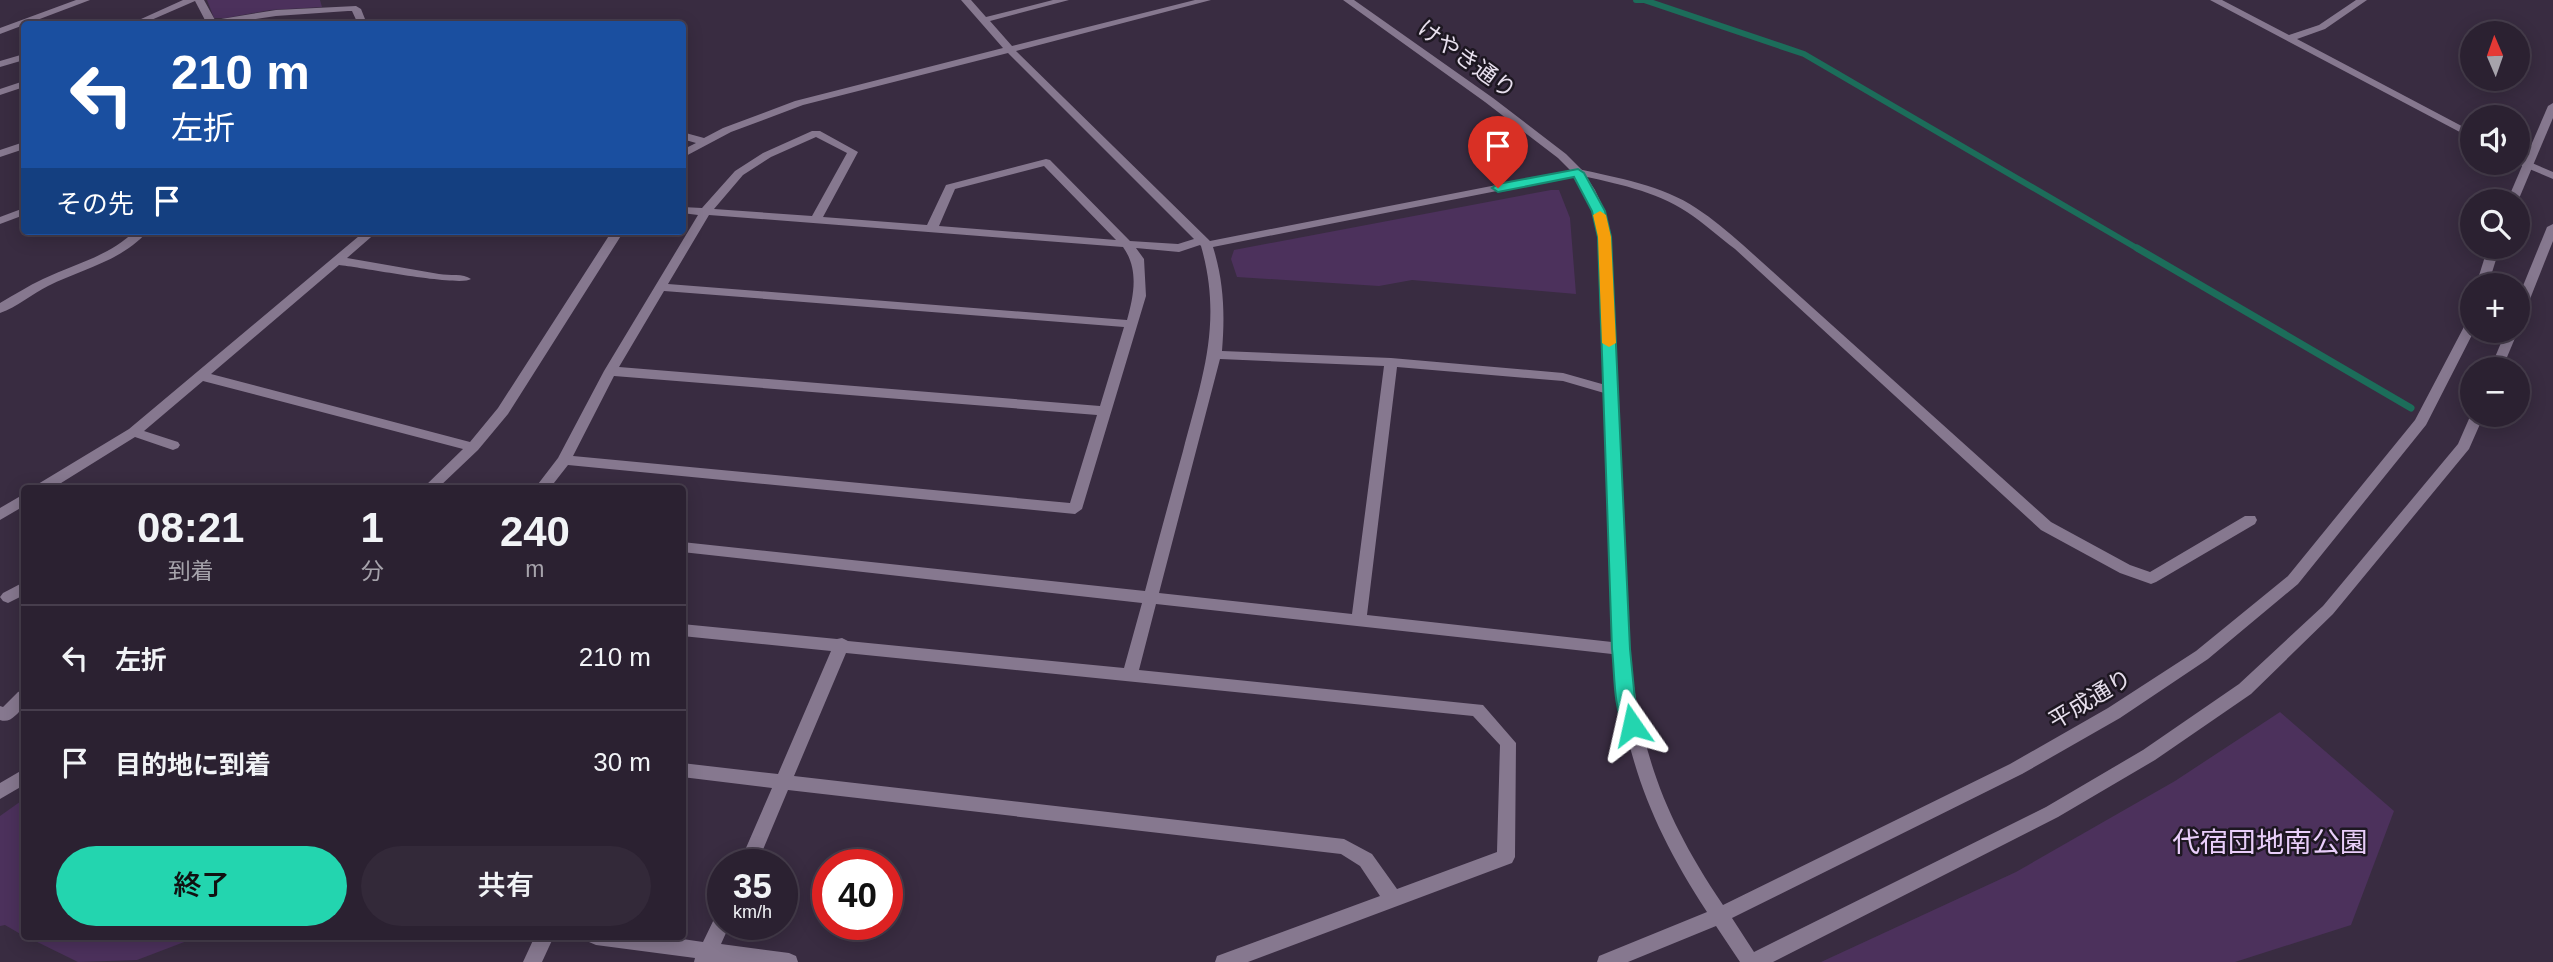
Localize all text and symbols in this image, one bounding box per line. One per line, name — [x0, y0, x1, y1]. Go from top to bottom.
street label: けやき通り — [1413, 15, 1521, 103]
north arrow — [2460, 21, 2530, 91]
map controls — [2460, 21, 2530, 427]
text: 210 m — [171, 45, 310, 99]
icon: left — [56, 49, 147, 140]
button: sound — [2460, 105, 2530, 175]
text: 左折 — [171, 110, 235, 146]
pin — [1468, 116, 1528, 188]
icon: arrive — [1479, 127, 1517, 165]
icon: arrive — [148, 182, 186, 220]
text: その先 — [56, 189, 134, 219]
button: search — [2460, 189, 2530, 259]
button: + — [2460, 273, 2530, 343]
button: − — [2460, 357, 2530, 427]
text: 08:21 — [137, 504, 244, 551]
text: 1 — [360, 504, 384, 551]
text: 240 — [500, 508, 570, 555]
text: m — [525, 556, 545, 582]
text: 到着 — [168, 558, 214, 584]
text: 分 — [361, 558, 384, 584]
icon: left — [56, 639, 94, 677]
text: 210 m — [579, 642, 651, 672]
text: 左折 — [115, 645, 167, 675]
street label: 平成通り — [2044, 664, 2136, 734]
position arrow — [1595, 688, 1669, 762]
icon: arrive — [56, 744, 94, 782]
text: 30 m — [593, 747, 651, 777]
text: 目的地に到着 — [115, 750, 271, 780]
park label: 代宿団地南公園 — [2172, 827, 2368, 858]
button: 終了 — [56, 846, 347, 926]
button: 共有 — [361, 846, 651, 926]
speed limit sign: 40 — [812, 849, 903, 940]
text: 35 — [733, 866, 772, 905]
text: km/h — [733, 902, 772, 922]

